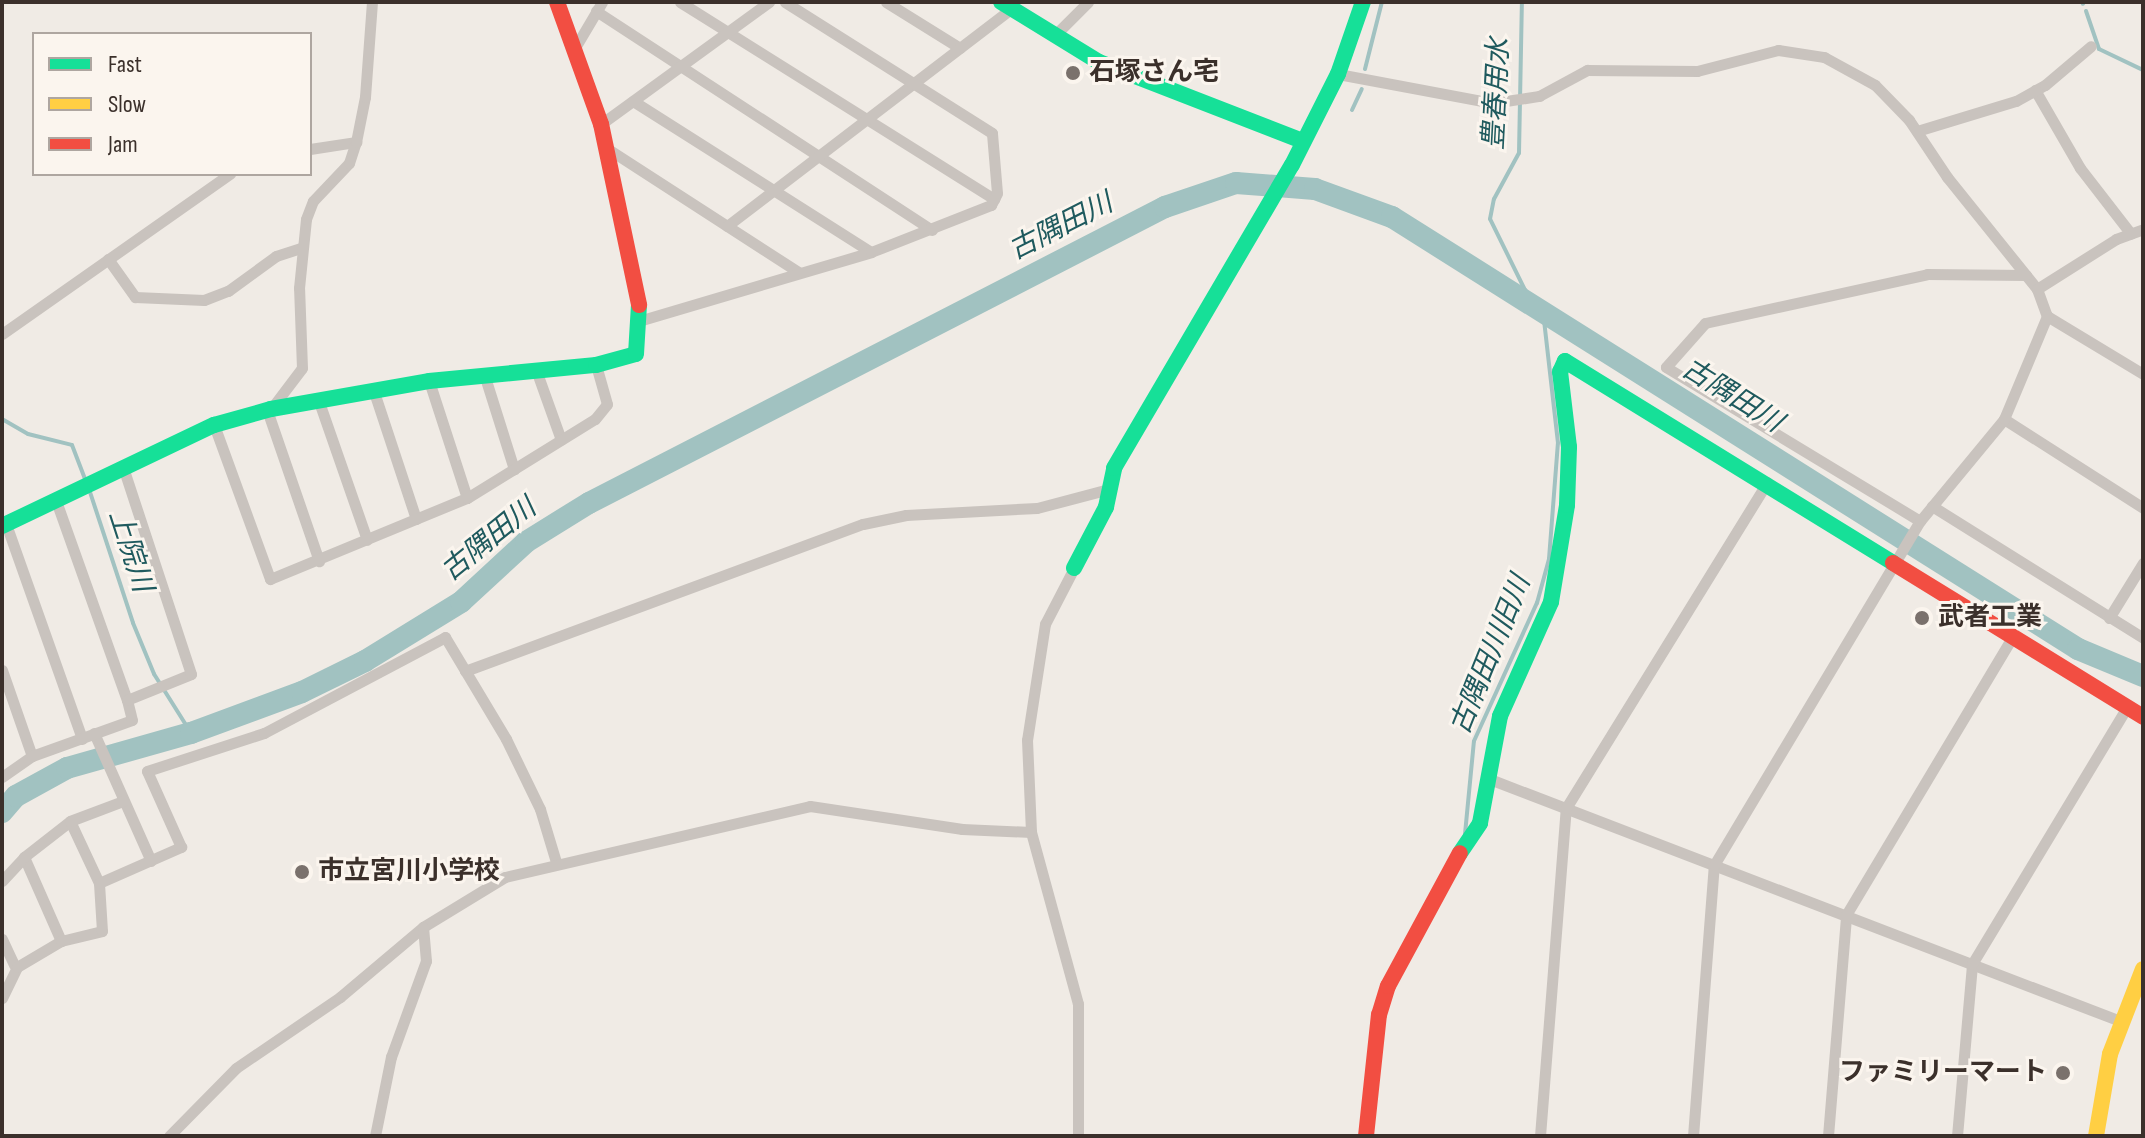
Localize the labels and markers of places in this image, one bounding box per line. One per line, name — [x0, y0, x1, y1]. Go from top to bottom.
place label: 石塚さん宅 — [1089, 57, 1219, 89]
marker: 石塚さん宅 — [1064, 64, 1082, 82]
place label: 武者工業 — [1938, 602, 2042, 634]
marker: 武者工業 — [1913, 609, 1931, 627]
place label: 市立宮川小学校 — [318, 856, 500, 888]
marker: 市立宮川小学校 — [293, 863, 311, 881]
place label: ファミリーマート — [1839, 1057, 2047, 1089]
marker: ファミリーマート — [2054, 1064, 2072, 1082]

